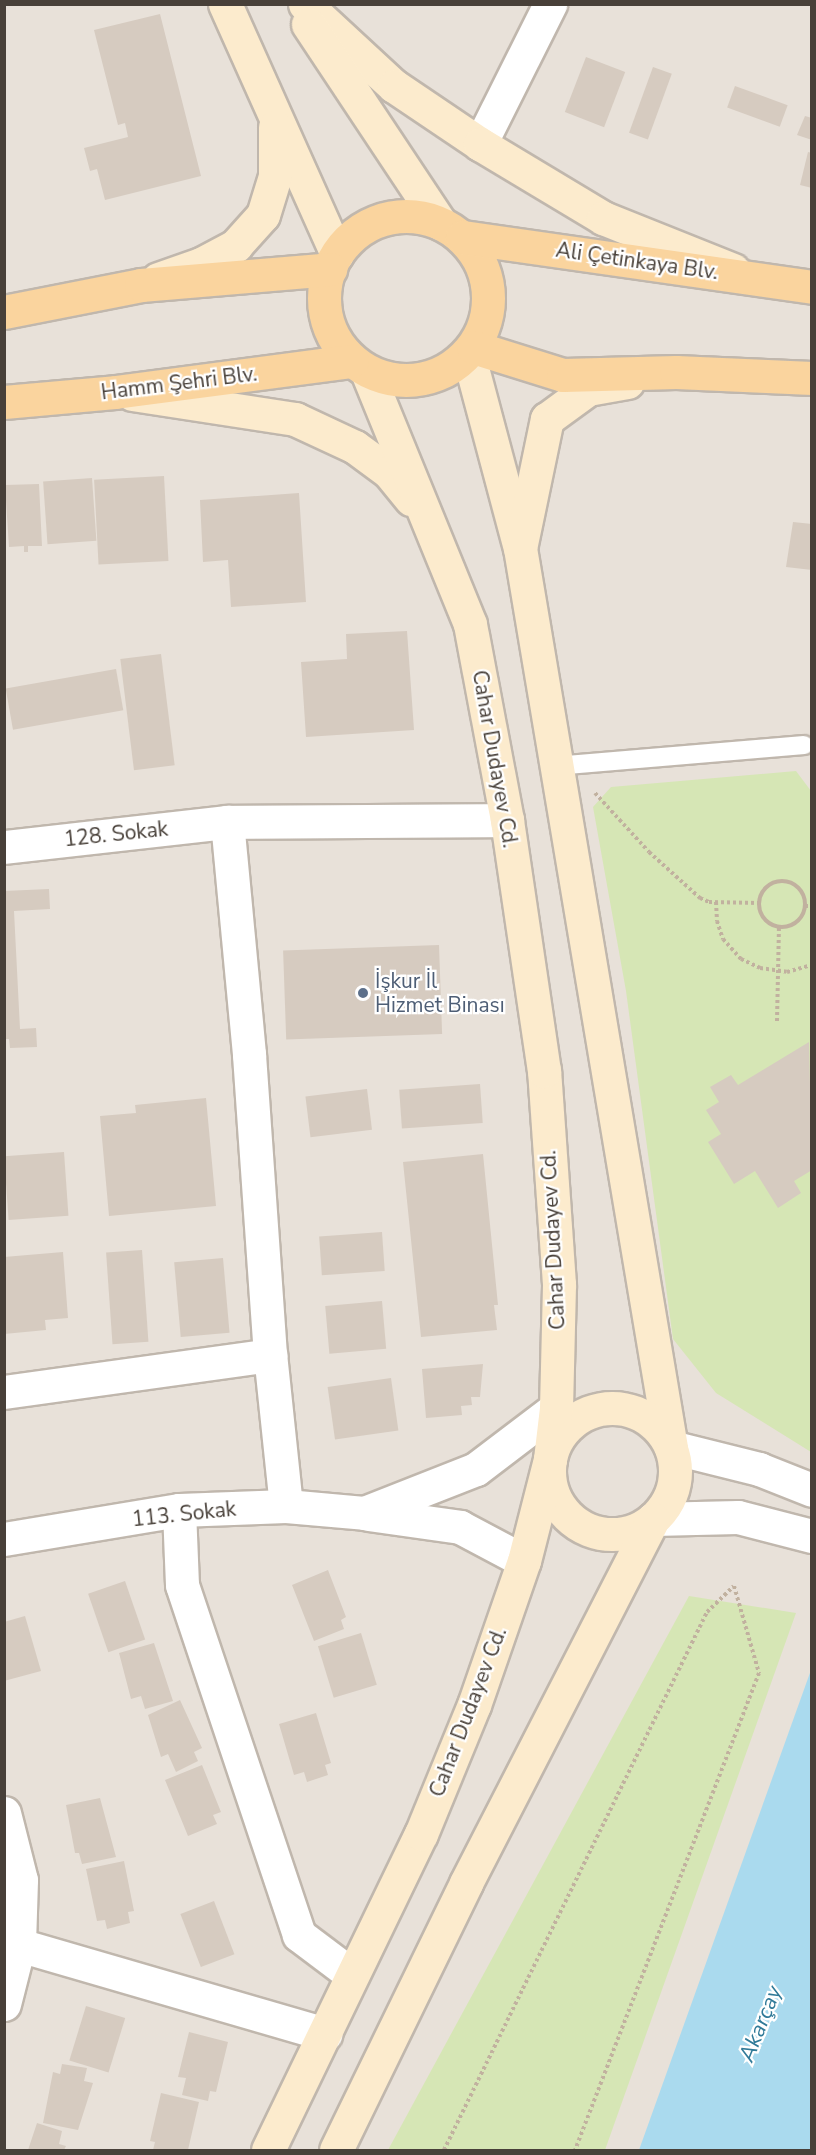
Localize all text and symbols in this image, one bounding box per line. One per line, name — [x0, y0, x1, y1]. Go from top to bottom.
street label: Ali Çetinkaya Blv. — [554, 237, 720, 285]
street label: Hamm Şehri Blv. — [100, 361, 258, 405]
street label: Cahar Dudayev Cd. — [467, 668, 523, 850]
street label: 128. Sokak — [63, 816, 169, 852]
place label: İşkur İl Hizmet Binası — [375, 968, 505, 1018]
marker: İşkur İl Hizmet Binası — [356, 986, 370, 1000]
street label: Cahar Dudayev Cd. — [536, 1150, 570, 1330]
street label: 113. Sokak — [131, 1496, 237, 1532]
street label: Cahar Dudayev Cd. — [424, 1624, 512, 1800]
water label: Akarçay — [734, 1982, 788, 2066]

